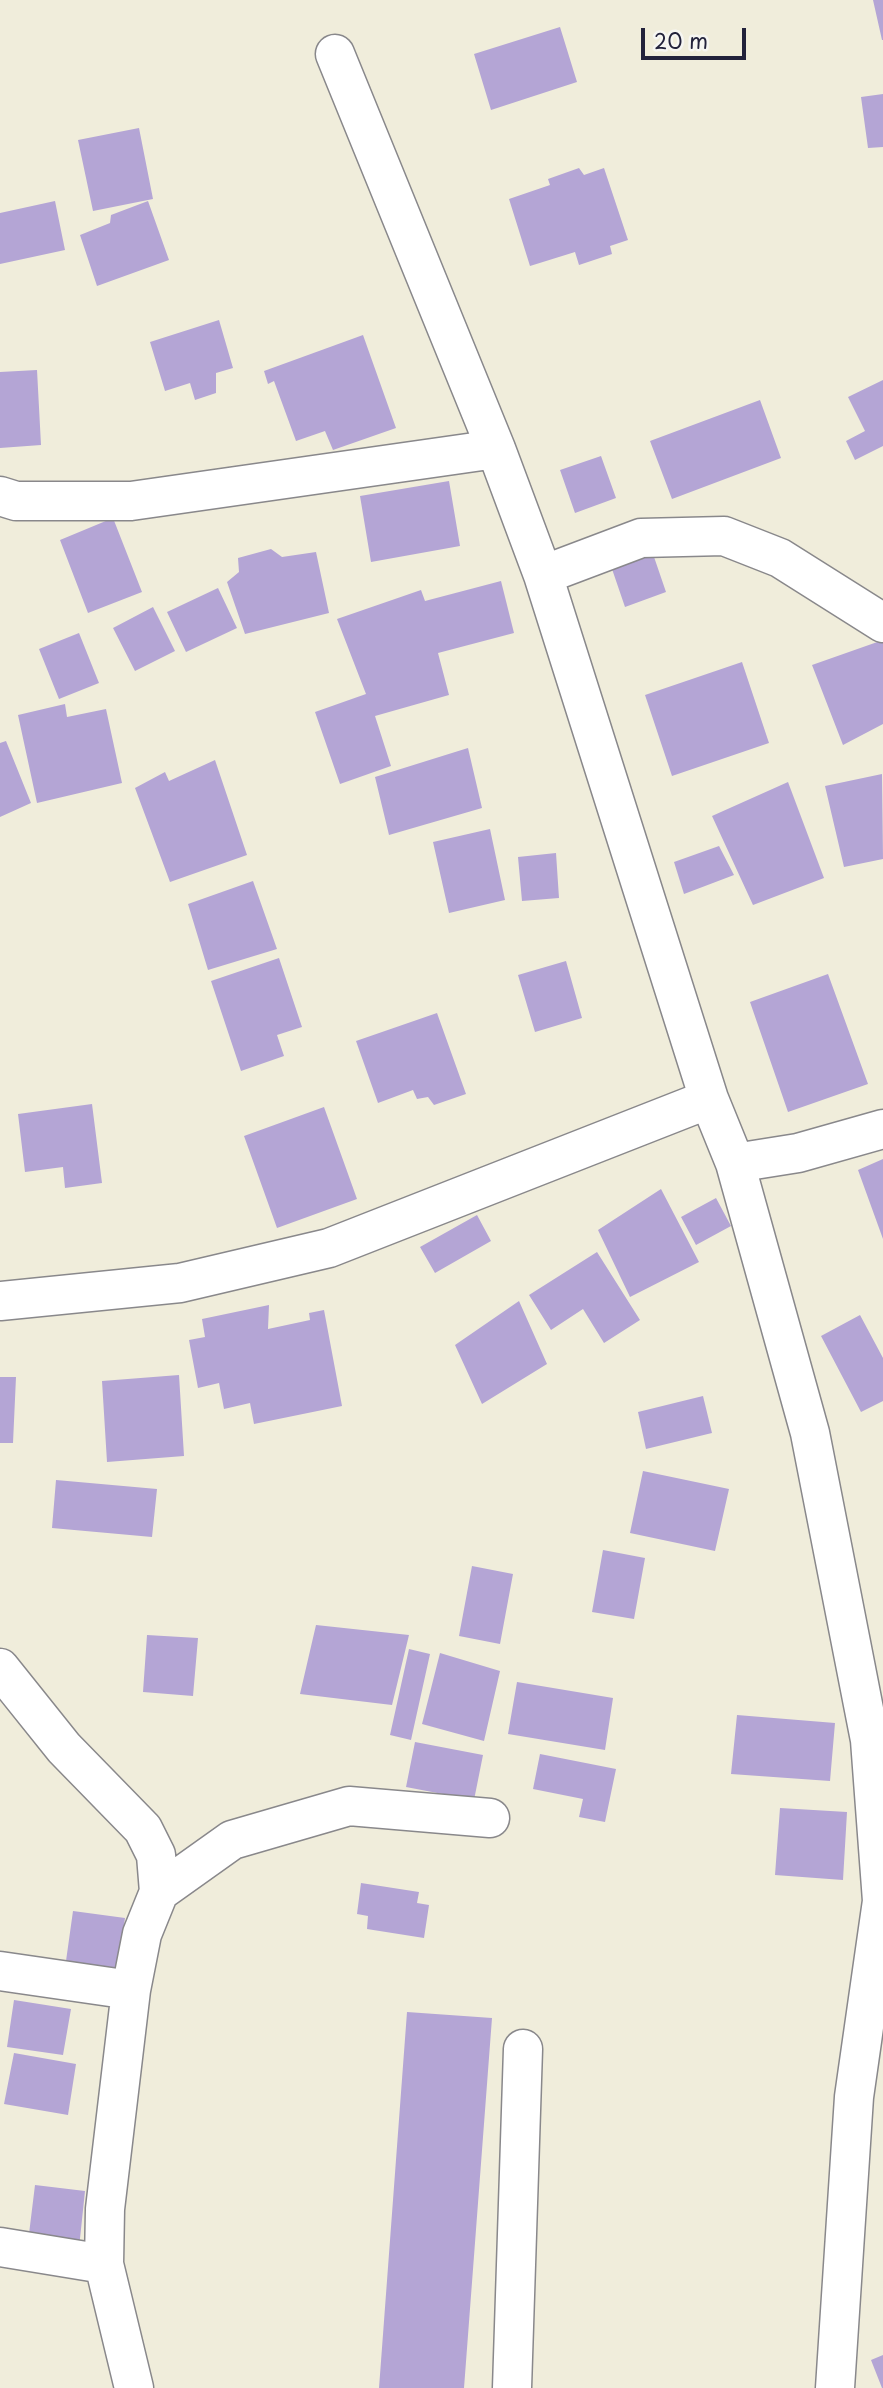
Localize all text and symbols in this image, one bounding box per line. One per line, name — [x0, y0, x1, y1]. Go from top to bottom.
scale bar — [645, 14, 750, 58]
text: 20 m — [654, 24, 708, 56]

